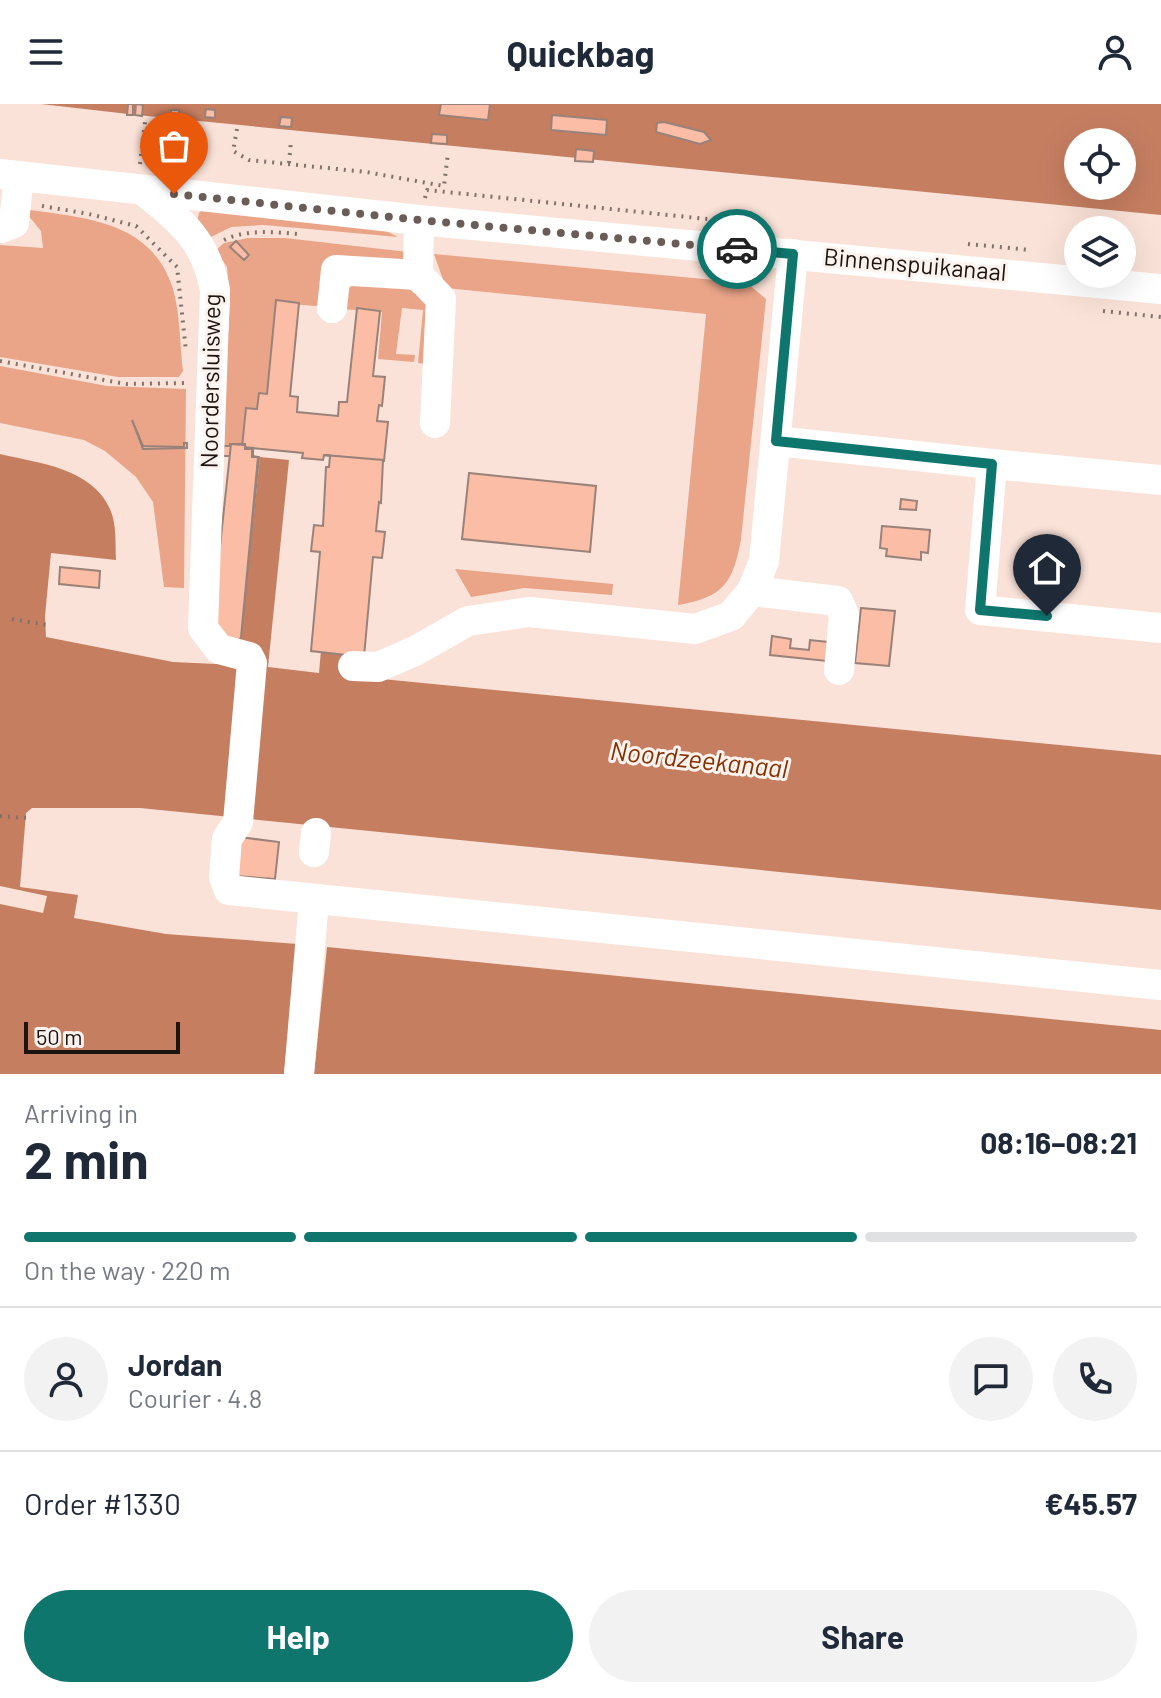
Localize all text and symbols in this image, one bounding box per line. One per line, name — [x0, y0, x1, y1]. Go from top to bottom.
icon: menu — [24, 30, 68, 74]
icon: person — [1093, 30, 1137, 74]
text: Quickbag — [506, 31, 655, 74]
pin — [140, 112, 208, 194]
icon: bag — [152, 124, 196, 168]
map controls — [1064, 128, 1136, 288]
button: locate — [1064, 128, 1136, 200]
courier — [697, 209, 777, 289]
button: layers — [1064, 216, 1136, 288]
icon: car — [715, 227, 759, 271]
street label: Binnenspuikanaal — [822, 241, 1008, 286]
street label: Noordersluisweg — [193, 293, 226, 469]
pin — [1013, 534, 1081, 616]
icon: home — [1025, 546, 1069, 590]
water label: Noordzeekanaal — [609, 734, 790, 783]
scale bar — [24, 1018, 180, 1054]
text: 50 m — [36, 1023, 82, 1049]
text: Arriving in — [24, 1097, 138, 1128]
text: 08:16–08:21 — [980, 1124, 1137, 1160]
text: 2 min — [24, 1127, 149, 1189]
text: On the way · 220 m — [24, 1254, 230, 1285]
button: person — [24, 1337, 108, 1421]
button: chat — [949, 1337, 1033, 1421]
button: phone — [1053, 1337, 1137, 1421]
text: Jordan — [128, 1346, 223, 1382]
text: Courier · 4.8 — [128, 1382, 262, 1413]
text: Order #1330 — [24, 1485, 181, 1521]
text: €45.57 — [1045, 1485, 1137, 1521]
button: Help — [24, 1590, 573, 1682]
button: Share — [589, 1590, 1137, 1682]

